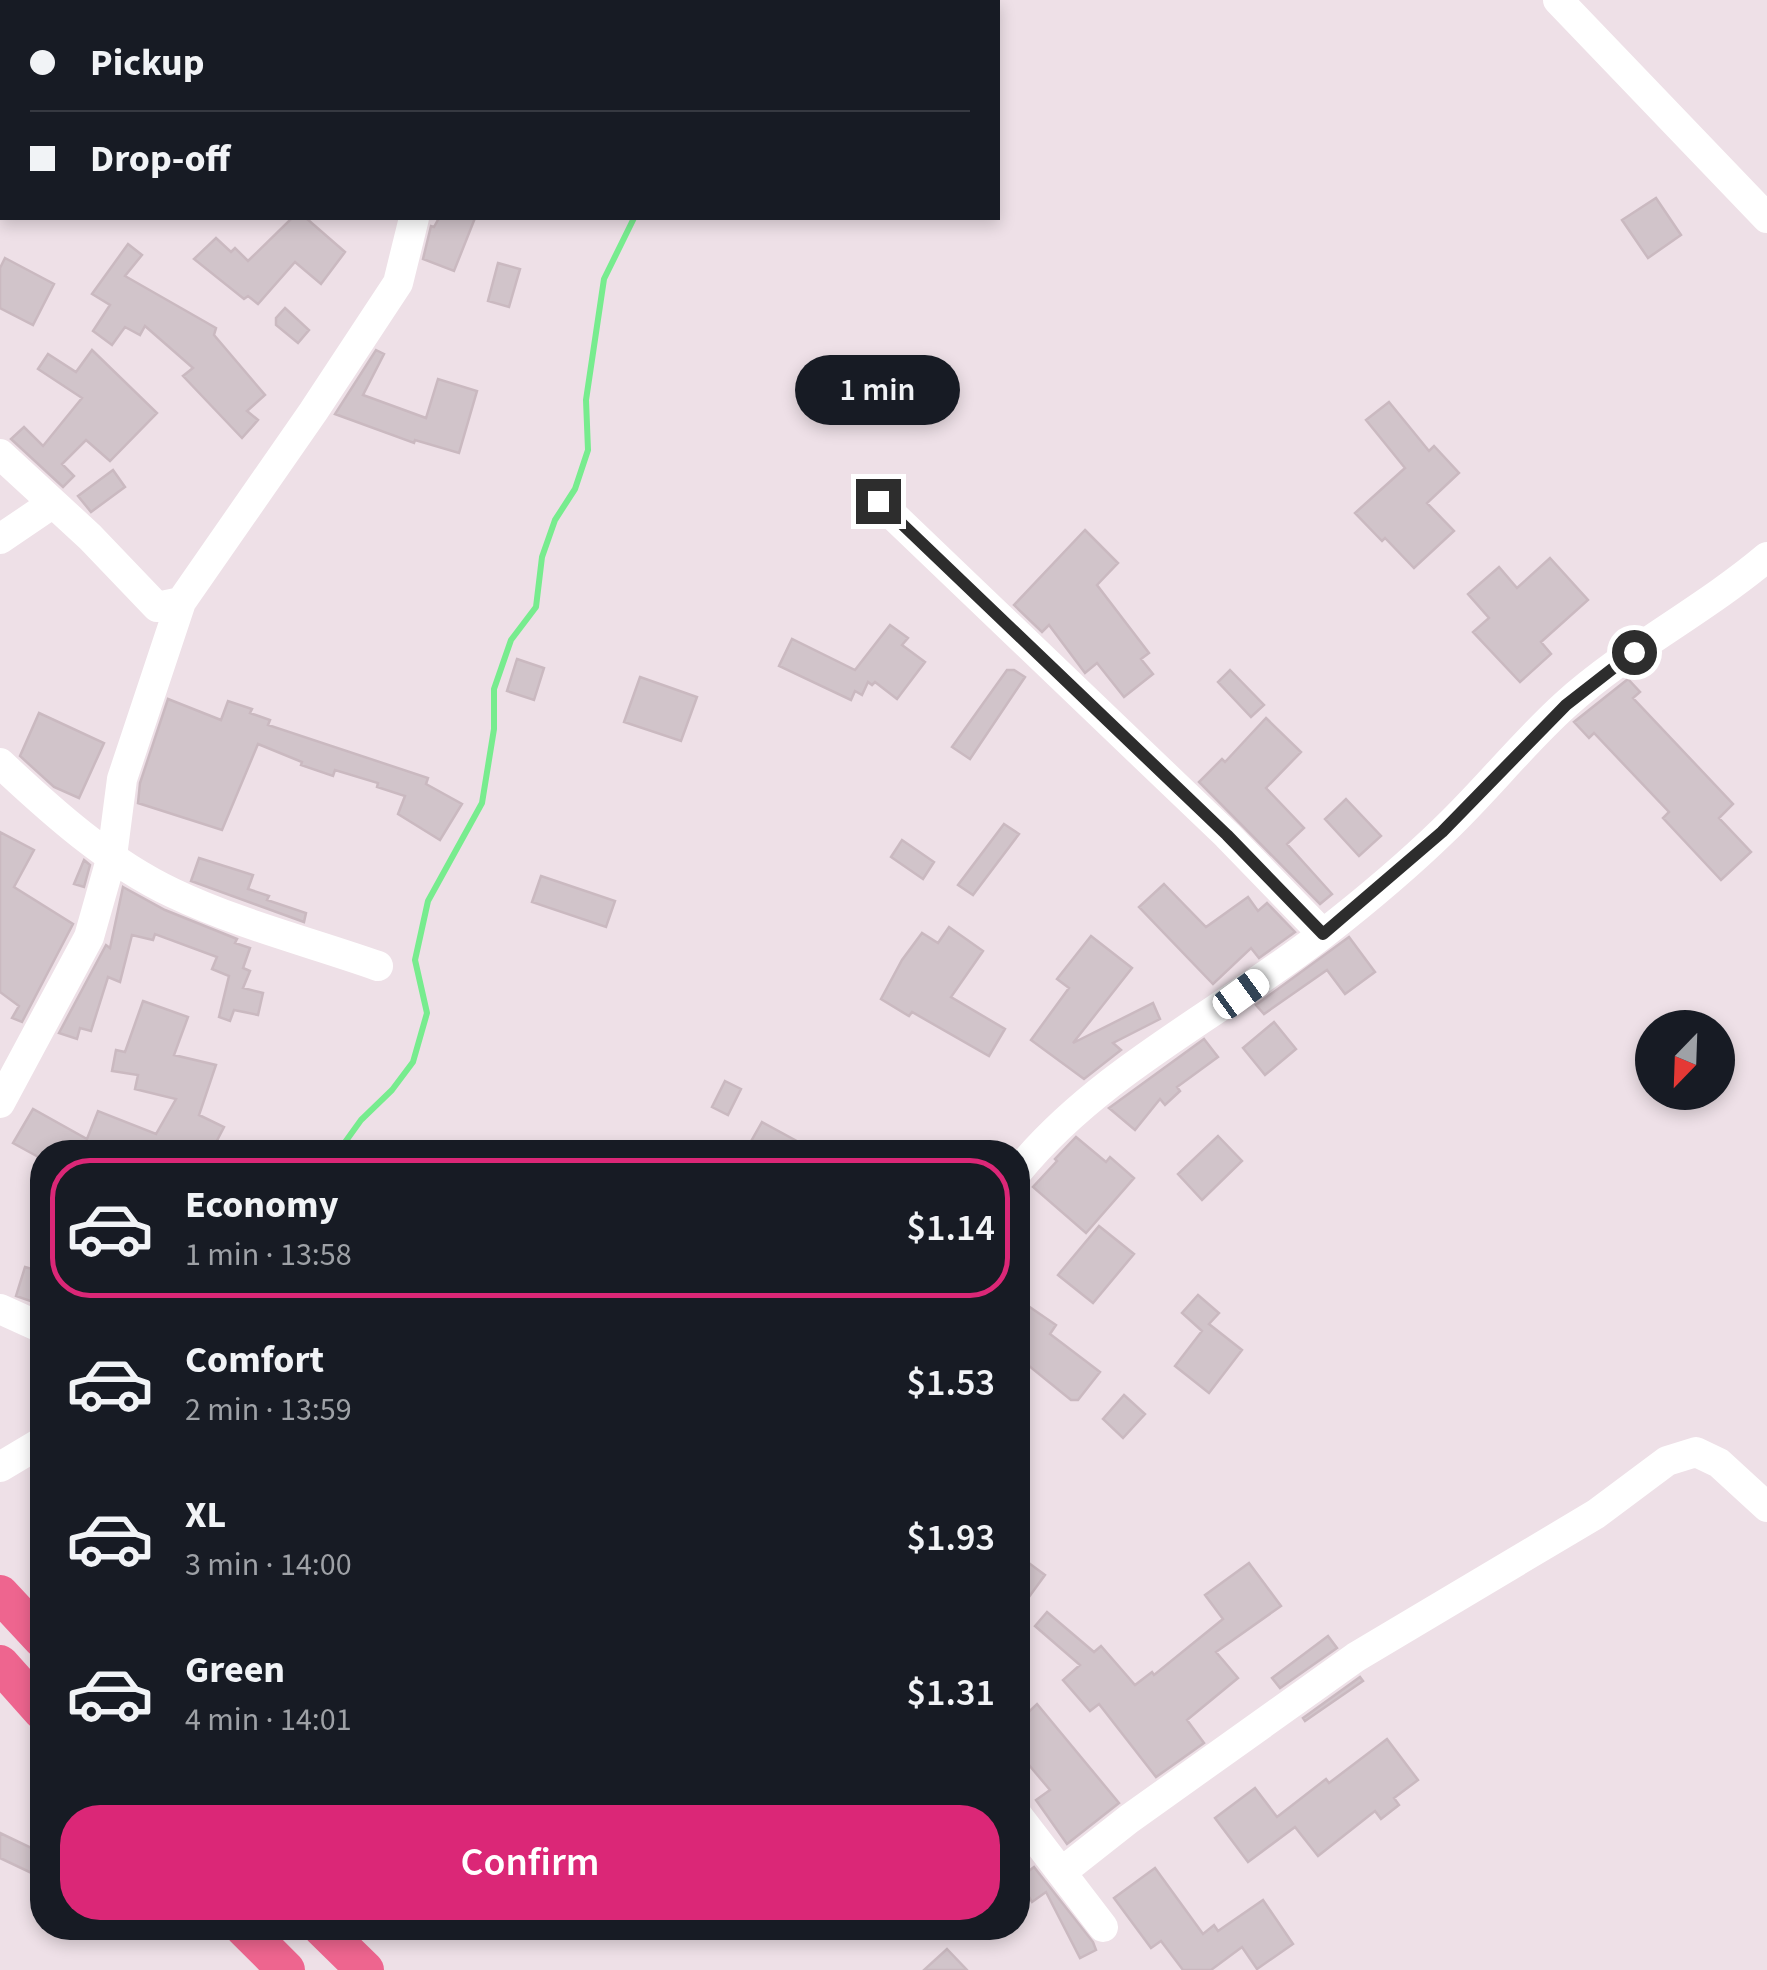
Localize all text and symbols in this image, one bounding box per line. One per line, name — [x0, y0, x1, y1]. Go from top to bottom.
text: Pickup — [90, 36, 204, 90]
text: Drop-off — [90, 132, 230, 186]
callout: 1 min — [796, 356, 960, 426]
text: 1 min — [839, 367, 916, 413]
route end — [856, 479, 901, 524]
route start — [1612, 630, 1657, 675]
car — [1208, 964, 1274, 1024]
north arrow — [1635, 1010, 1735, 1110]
map controls — [1635, 1010, 1735, 1110]
text: Economy — [185, 1178, 338, 1232]
icon: car — [65, 1183, 155, 1273]
text: $1.14 — [907, 1201, 995, 1255]
text: 1 min · 13:58 — [185, 1232, 352, 1278]
text: Comfort — [185, 1333, 324, 1387]
icon: car — [65, 1338, 155, 1428]
text: $1.53 — [907, 1356, 995, 1410]
text: 2 min · 13:59 — [185, 1387, 352, 1433]
text: XL — [185, 1488, 226, 1542]
icon: car — [65, 1493, 155, 1583]
text: $1.93 — [907, 1511, 995, 1565]
text: 3 min · 14:00 — [185, 1542, 352, 1588]
text: Green — [185, 1643, 285, 1697]
icon: car — [65, 1648, 155, 1738]
text: $1.31 — [907, 1666, 995, 1720]
text: 4 min · 14:01 — [185, 1697, 352, 1743]
button: Confirm — [60, 1805, 1000, 1920]

